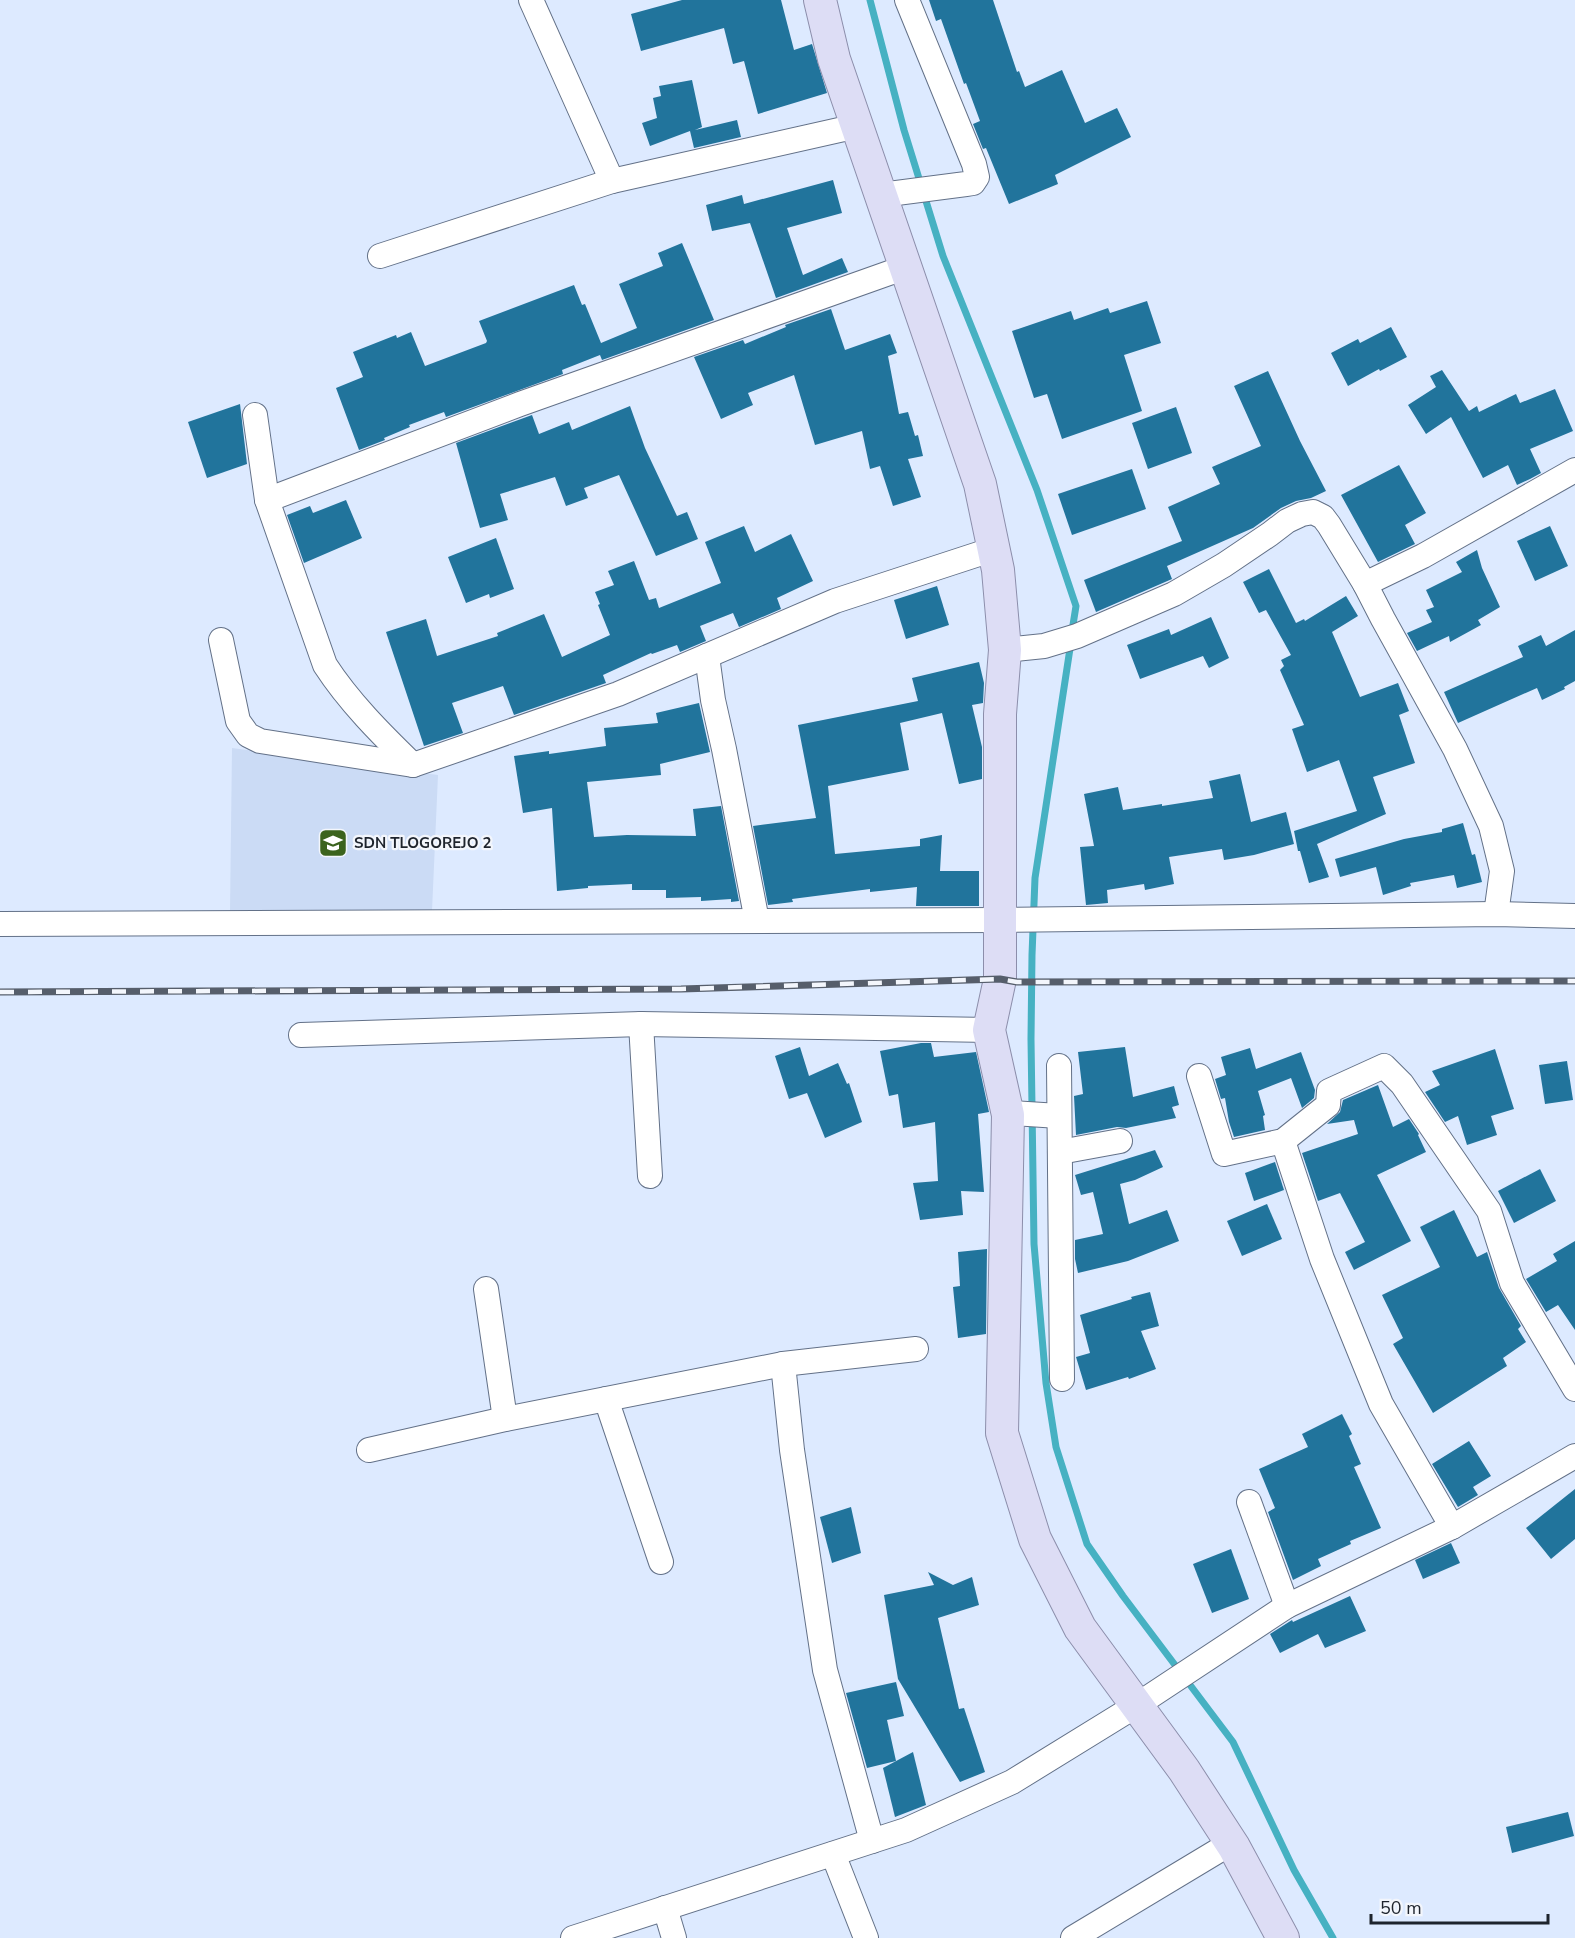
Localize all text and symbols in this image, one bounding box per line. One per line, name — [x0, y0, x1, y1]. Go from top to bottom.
school or university icon: SDN TLOGOREJO 2 — [317, 827, 349, 859]
place label: SDN TLOGOREJO 2 — [354, 833, 492, 853]
scale bar — [1371, 1887, 1548, 1925]
text: 50 m — [1380, 1896, 1422, 1920]

